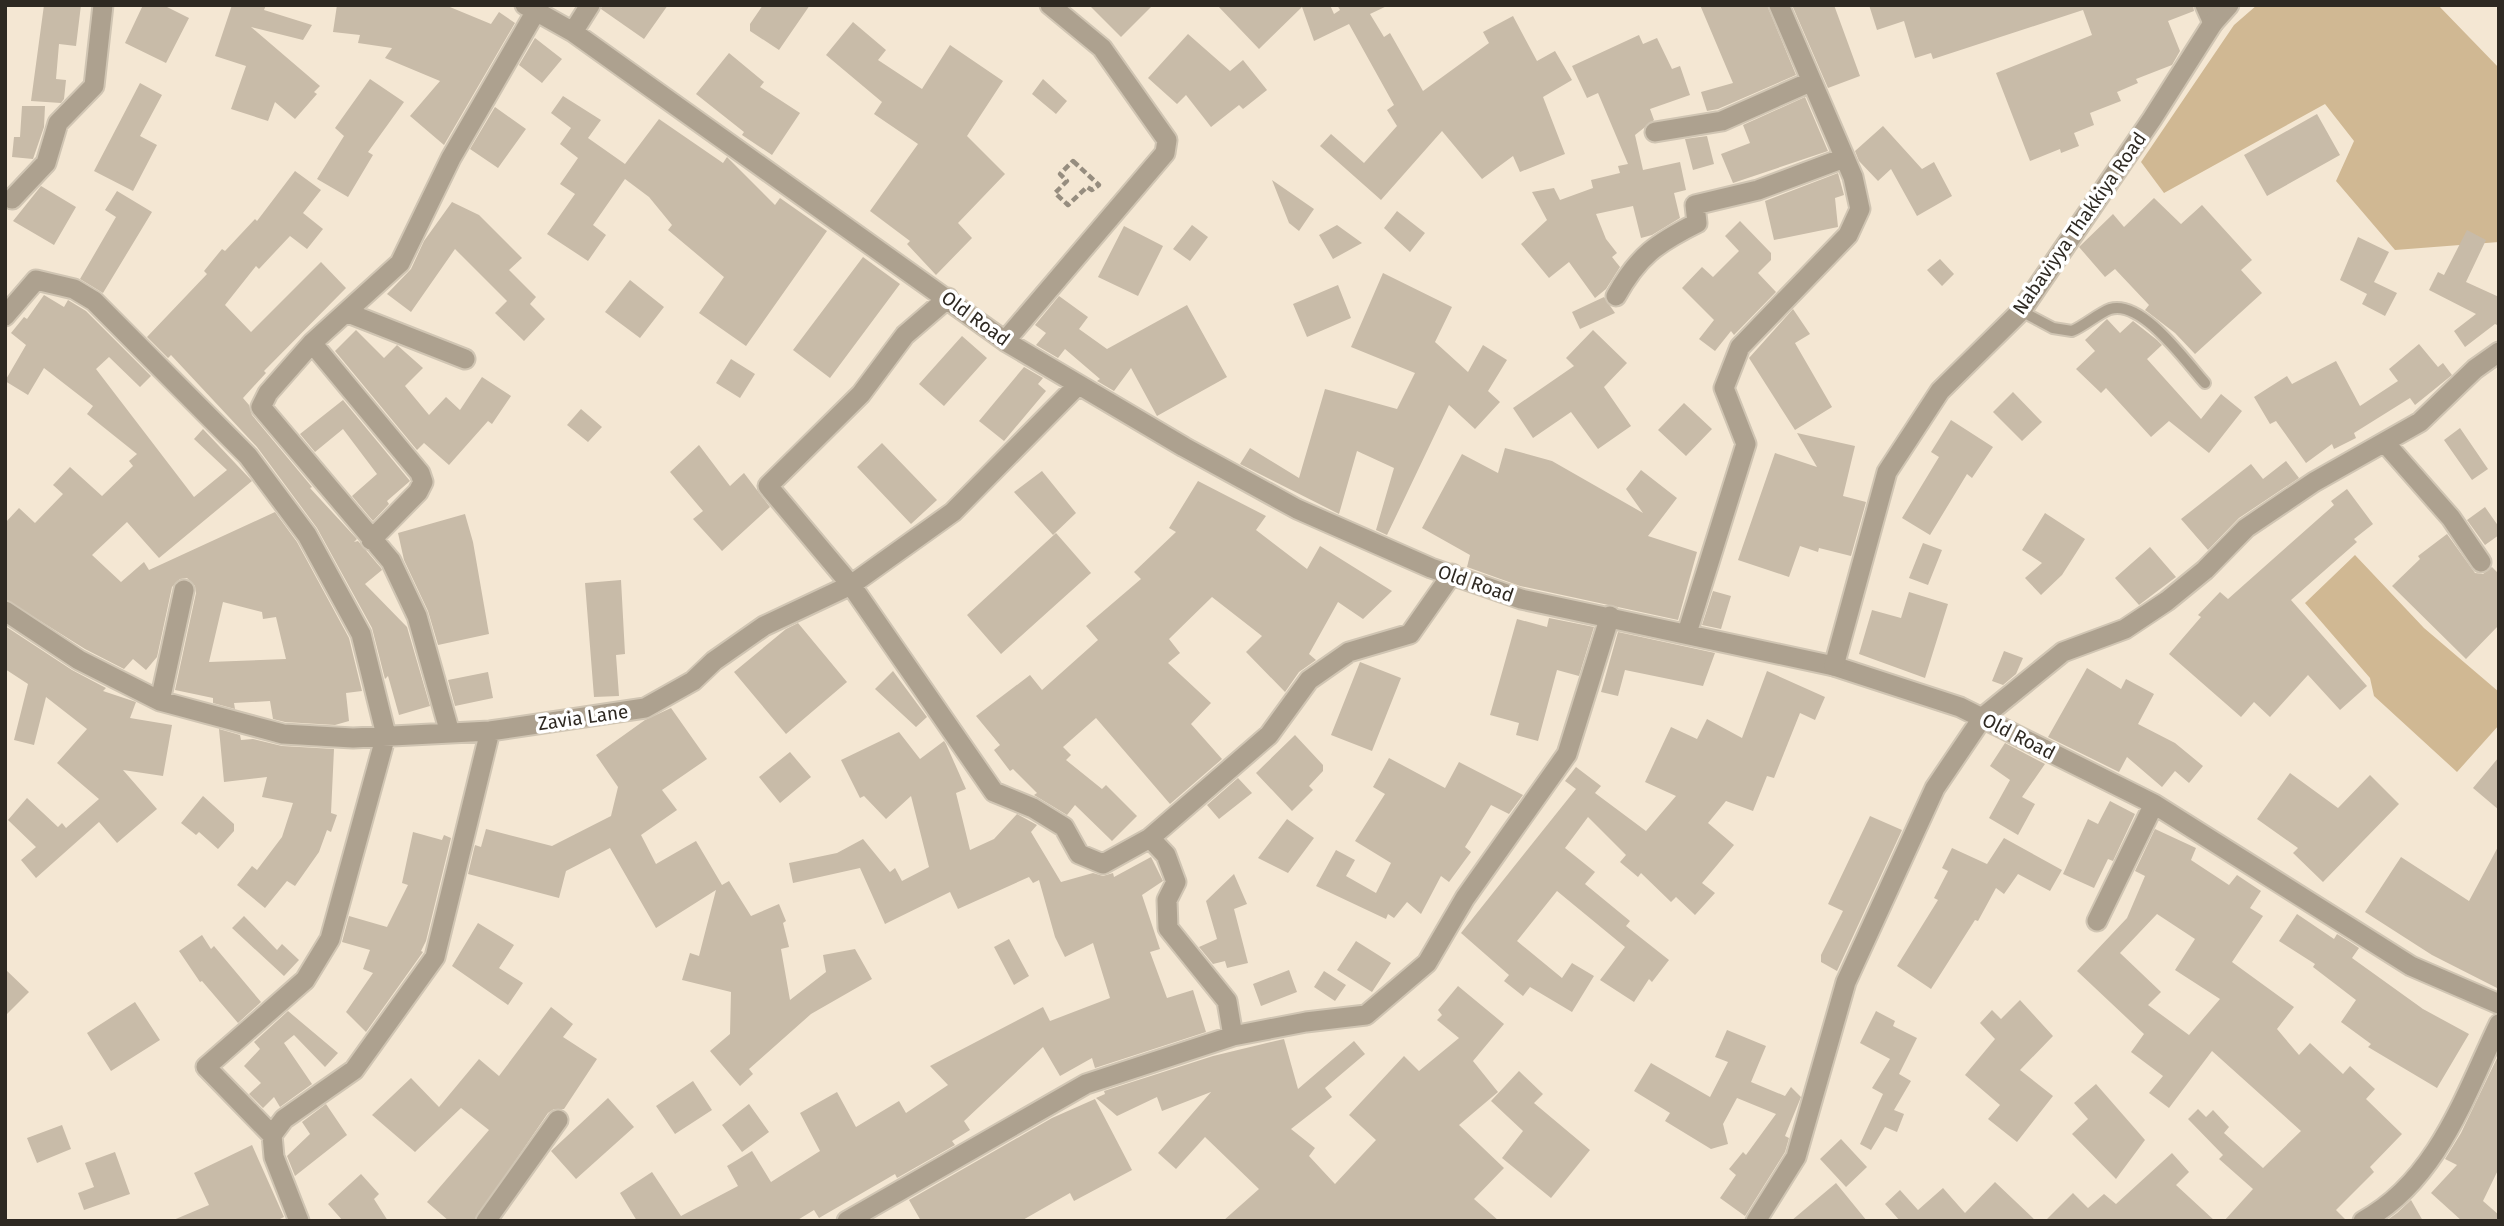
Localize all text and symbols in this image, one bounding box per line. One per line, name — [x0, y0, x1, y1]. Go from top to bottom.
street label: Nabaviyya Thakkiya Road — [2008, 128, 2151, 319]
street label: Old Road — [937, 286, 1014, 351]
street label: Old Road — [1435, 560, 1517, 607]
street label: Zavia Lane — [536, 700, 630, 735]
street label: Old Road — [1978, 708, 2059, 765]

